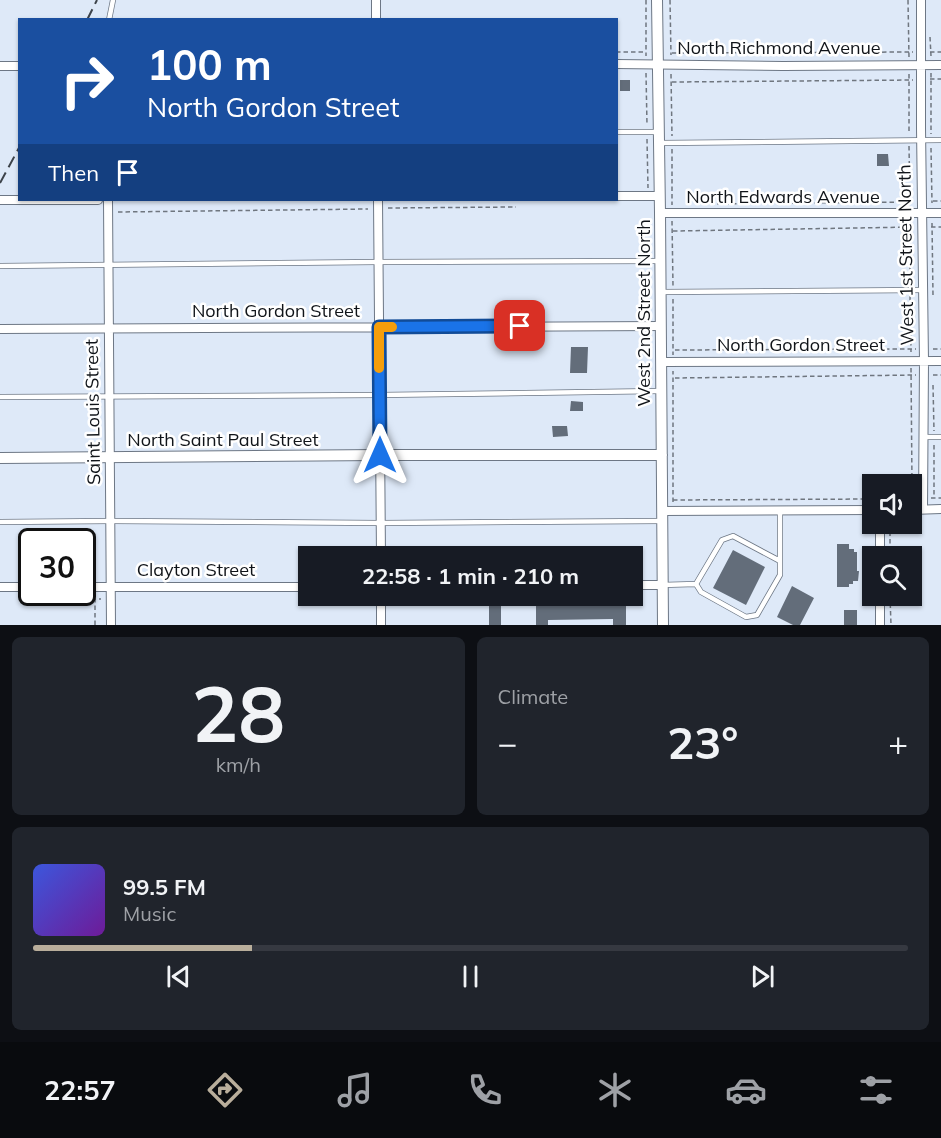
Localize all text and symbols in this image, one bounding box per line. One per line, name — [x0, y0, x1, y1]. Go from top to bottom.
street label: North Richmond Avenue — [677, 36, 881, 59]
text: 100 m — [147, 38, 272, 91]
icon: right — [48, 42, 126, 120]
text: North Gordon Street — [147, 90, 399, 124]
icon: arrive — [111, 156, 144, 189]
text: Then — [48, 159, 99, 187]
street label: West 1st Street North — [892, 164, 919, 346]
street label: North Edwards Avenue — [686, 185, 880, 208]
street label: West 2nd Street North — [632, 219, 655, 407]
street label: North Gordon Street — [192, 299, 360, 322]
pin — [494, 300, 545, 351]
icon: arrive — [503, 309, 536, 342]
street label: North Gordon Street — [717, 333, 885, 356]
street label: Saint Louis Street — [80, 339, 105, 485]
position arrow — [348, 423, 412, 487]
street label: North Saint Paul Street — [127, 428, 319, 451]
map controls — [862, 474, 922, 606]
button: sound — [862, 474, 922, 534]
speed limit sign: 30 — [18, 528, 96, 606]
button: search — [862, 546, 922, 606]
street label: Clayton Street — [137, 558, 255, 581]
text: 22:58 · 1 min · 210 m — [362, 562, 579, 590]
text: 28 — [191, 664, 285, 762]
text: Climate — [498, 684, 568, 709]
text: 23° — [667, 714, 738, 770]
text: − — [498, 722, 517, 763]
text: + — [888, 722, 908, 763]
text: km/h — [216, 752, 261, 777]
text: 99.5 FM — [123, 873, 206, 901]
text: Music — [123, 901, 176, 926]
icon: previous — [162, 960, 195, 993]
icon: pause — [454, 960, 487, 993]
icon: next — [746, 960, 779, 993]
icon: directions — [204, 1069, 246, 1111]
icon: music — [334, 1069, 376, 1111]
icon: phone — [464, 1069, 506, 1111]
icon: climate — [594, 1069, 636, 1111]
icon: car — [725, 1069, 767, 1111]
icon: filters — [855, 1069, 897, 1111]
text: 22:57 — [44, 1073, 116, 1107]

